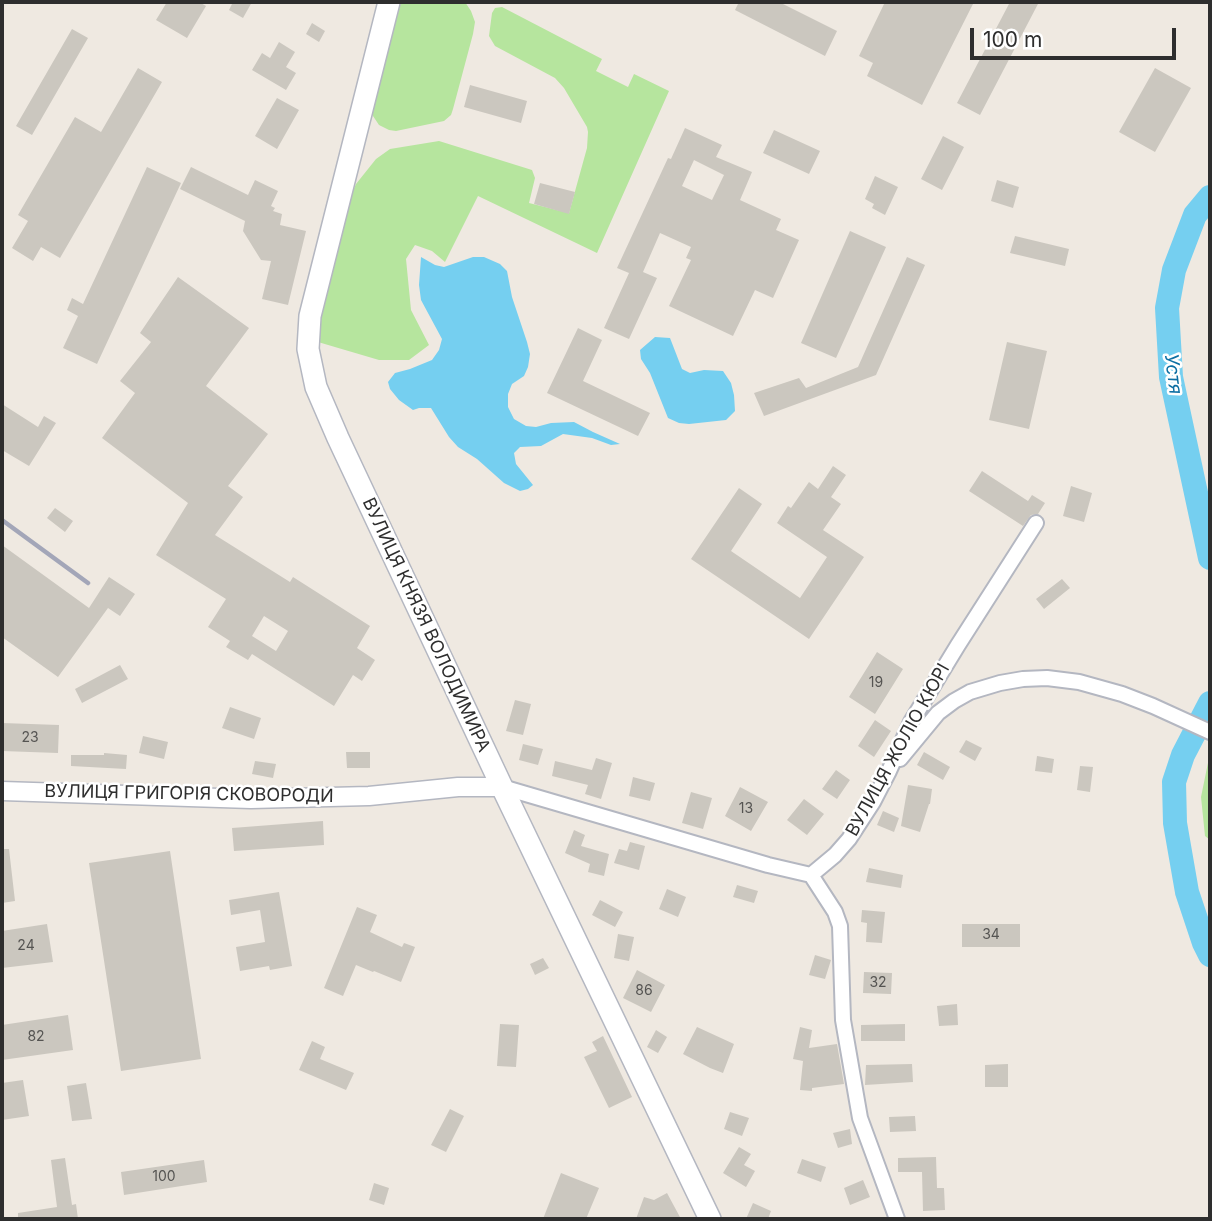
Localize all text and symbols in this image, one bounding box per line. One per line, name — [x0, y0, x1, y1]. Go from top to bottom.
scale bar — [974, 14, 1180, 58]
text: 100 m — [983, 27, 1042, 52]
water label: Устя — [1159, 352, 1187, 396]
street label: ВУЛИЦЯ КНЯЗЯ ВОЛОДИМИРА — [357, 494, 495, 756]
street label: ВУЛИЦЯ ЖОЛІО КЮРІ — [842, 660, 954, 840]
house number: 19 — [869, 675, 883, 691]
house number: 23 — [21, 730, 39, 746]
street label: ВУЛИЦЯ ГРИГОРІЯ СКОВОРОДИ — [44, 781, 334, 807]
house number: 13 — [739, 801, 753, 817]
house number: 34 — [982, 927, 1000, 943]
house number: 24 — [17, 938, 35, 954]
house number: 32 — [869, 975, 887, 991]
house number: 86 — [635, 983, 653, 999]
house number: 82 — [27, 1029, 45, 1045]
house number: 100 — [152, 1169, 176, 1185]

